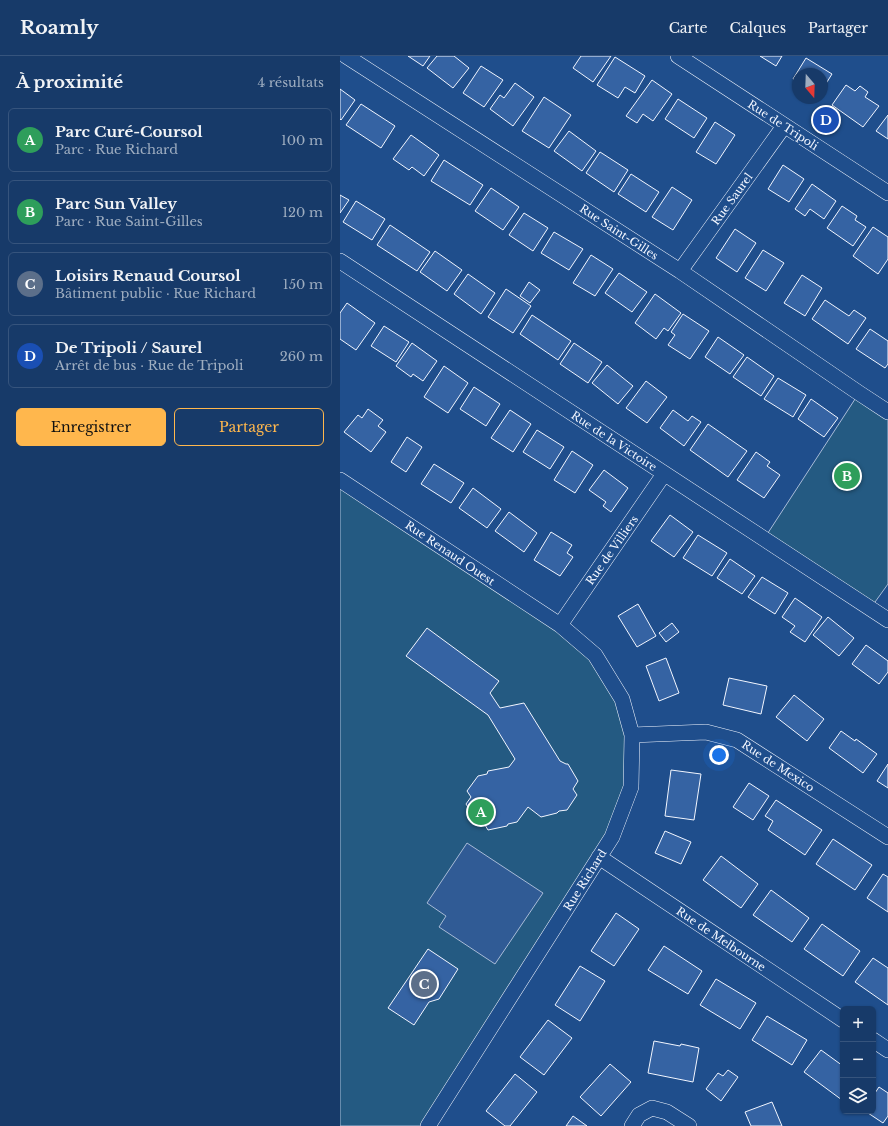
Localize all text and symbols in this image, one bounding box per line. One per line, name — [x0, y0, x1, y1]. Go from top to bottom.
text: Roamly — [20, 16, 99, 39]
text: Carte — [669, 19, 708, 37]
text: Calques — [730, 19, 786, 37]
text: Partager — [808, 19, 868, 37]
north arrow — [792, 68, 828, 104]
text: À proximité — [16, 72, 123, 93]
text: 4 résultats — [257, 74, 324, 91]
street label: Rue de Tripoli — [745, 97, 821, 153]
pin: D — [813, 105, 839, 135]
text: Parc Curé-Coursol — [55, 122, 203, 141]
text: A — [25, 132, 35, 149]
text: 100 m — [281, 132, 323, 149]
text: Parc · Rue Richard — [55, 141, 178, 158]
street label: Rue Saurel — [708, 170, 756, 228]
text: Parc Sun Valley — [55, 194, 177, 213]
street label: Rue Saint-Gilles — [577, 201, 661, 263]
text: B — [25, 204, 35, 221]
text: 120 m — [282, 204, 323, 221]
text: Parc · Rue Saint-Gilles — [55, 213, 203, 230]
text: Loisirs Renaud Coursol — [55, 266, 241, 285]
text: C — [25, 276, 35, 293]
text: 150 m — [283, 276, 323, 293]
text: Bâtiment public · Rue Richard — [55, 285, 256, 302]
text: De Tripoli / Saurel — [55, 338, 202, 357]
text: D — [24, 348, 36, 365]
text: 260 m — [280, 348, 323, 365]
text: Arrêt de bus · Rue de Tripoli — [55, 357, 243, 374]
button: Enregistrer — [16, 408, 166, 446]
button: Partager — [174, 408, 324, 446]
street label: Rue de la Victoire — [569, 408, 659, 474]
pin: B — [834, 461, 860, 491]
street label: Rue de Villiers — [583, 513, 641, 587]
street label: Rue Renaud Ouest — [402, 518, 498, 589]
street label: Rue de Mexico — [739, 737, 817, 795]
your location — [709, 745, 729, 765]
pin: A — [468, 797, 494, 827]
street label: Rue Richard — [561, 846, 610, 913]
street label: Rue de Melbourne — [674, 904, 768, 974]
pin: C — [411, 969, 437, 999]
map controls — [840, 1006, 876, 1114]
button: + — [840, 1006, 876, 1042]
button: − — [840, 1042, 876, 1078]
button: layers — [840, 1078, 876, 1114]

